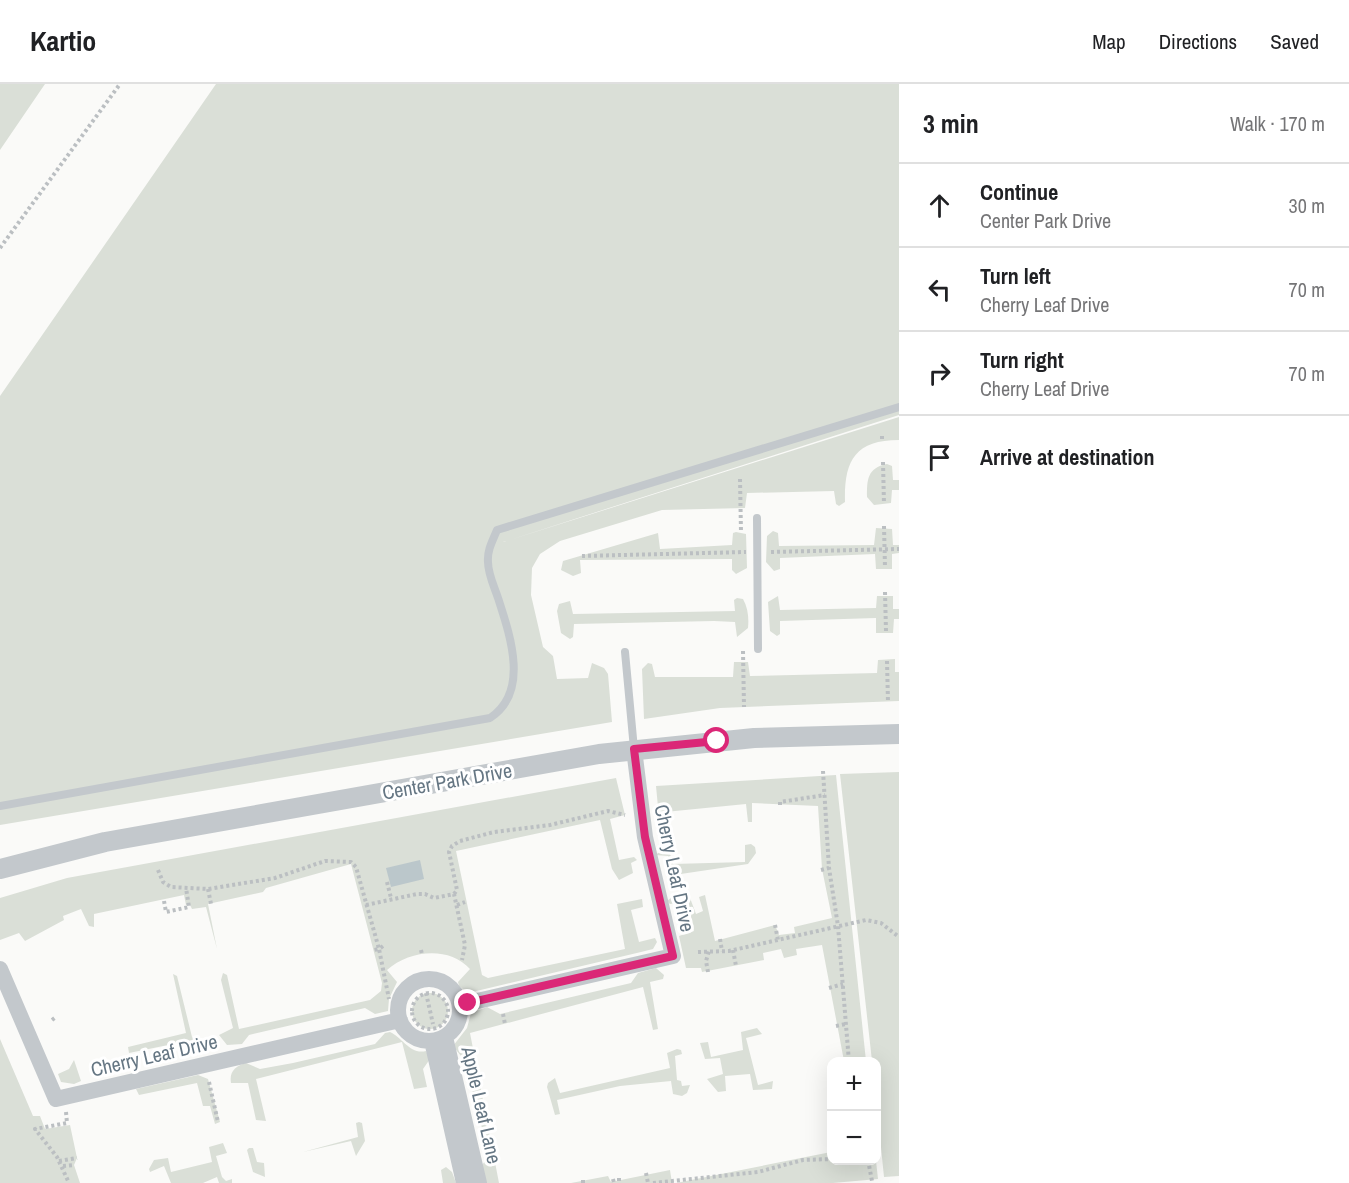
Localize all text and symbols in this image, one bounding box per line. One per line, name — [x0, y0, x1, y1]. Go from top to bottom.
text: Kartio — [30, 22, 96, 60]
text: Map — [1092, 27, 1126, 56]
text: Directions — [1159, 27, 1237, 56]
text: Saved — [1270, 27, 1319, 56]
text: 3 min — [923, 106, 979, 141]
text: Walk · 170 m — [1230, 110, 1325, 137]
text: Continue — [980, 177, 1058, 207]
icon: ahead — [923, 189, 956, 222]
text: 30 m — [1289, 192, 1325, 219]
text: Center Park Drive — [980, 207, 1111, 234]
text: Turn left — [980, 261, 1051, 291]
icon: left — [923, 273, 956, 306]
text: 70 m — [1289, 276, 1325, 303]
text: Cherry Leaf Drive — [980, 291, 1109, 318]
text: Turn right — [980, 345, 1064, 375]
icon: right — [923, 357, 956, 390]
text: 70 m — [1289, 360, 1325, 387]
text: Cherry Leaf Drive — [980, 375, 1109, 402]
icon: arrive — [923, 441, 956, 474]
text: Arrive at destination — [980, 442, 1154, 472]
route start — [703, 727, 729, 753]
street label: Center Park Drive — [380, 756, 514, 806]
street label: Cherry Leaf Drive — [648, 802, 702, 934]
route end — [454, 989, 480, 1015]
street label: Cherry Leaf Drive — [88, 1027, 220, 1083]
street label: Apple Leaf Lane — [455, 1043, 509, 1166]
map controls — [827, 1057, 881, 1165]
button: + — [827, 1057, 881, 1111]
button: − — [827, 1111, 881, 1165]

